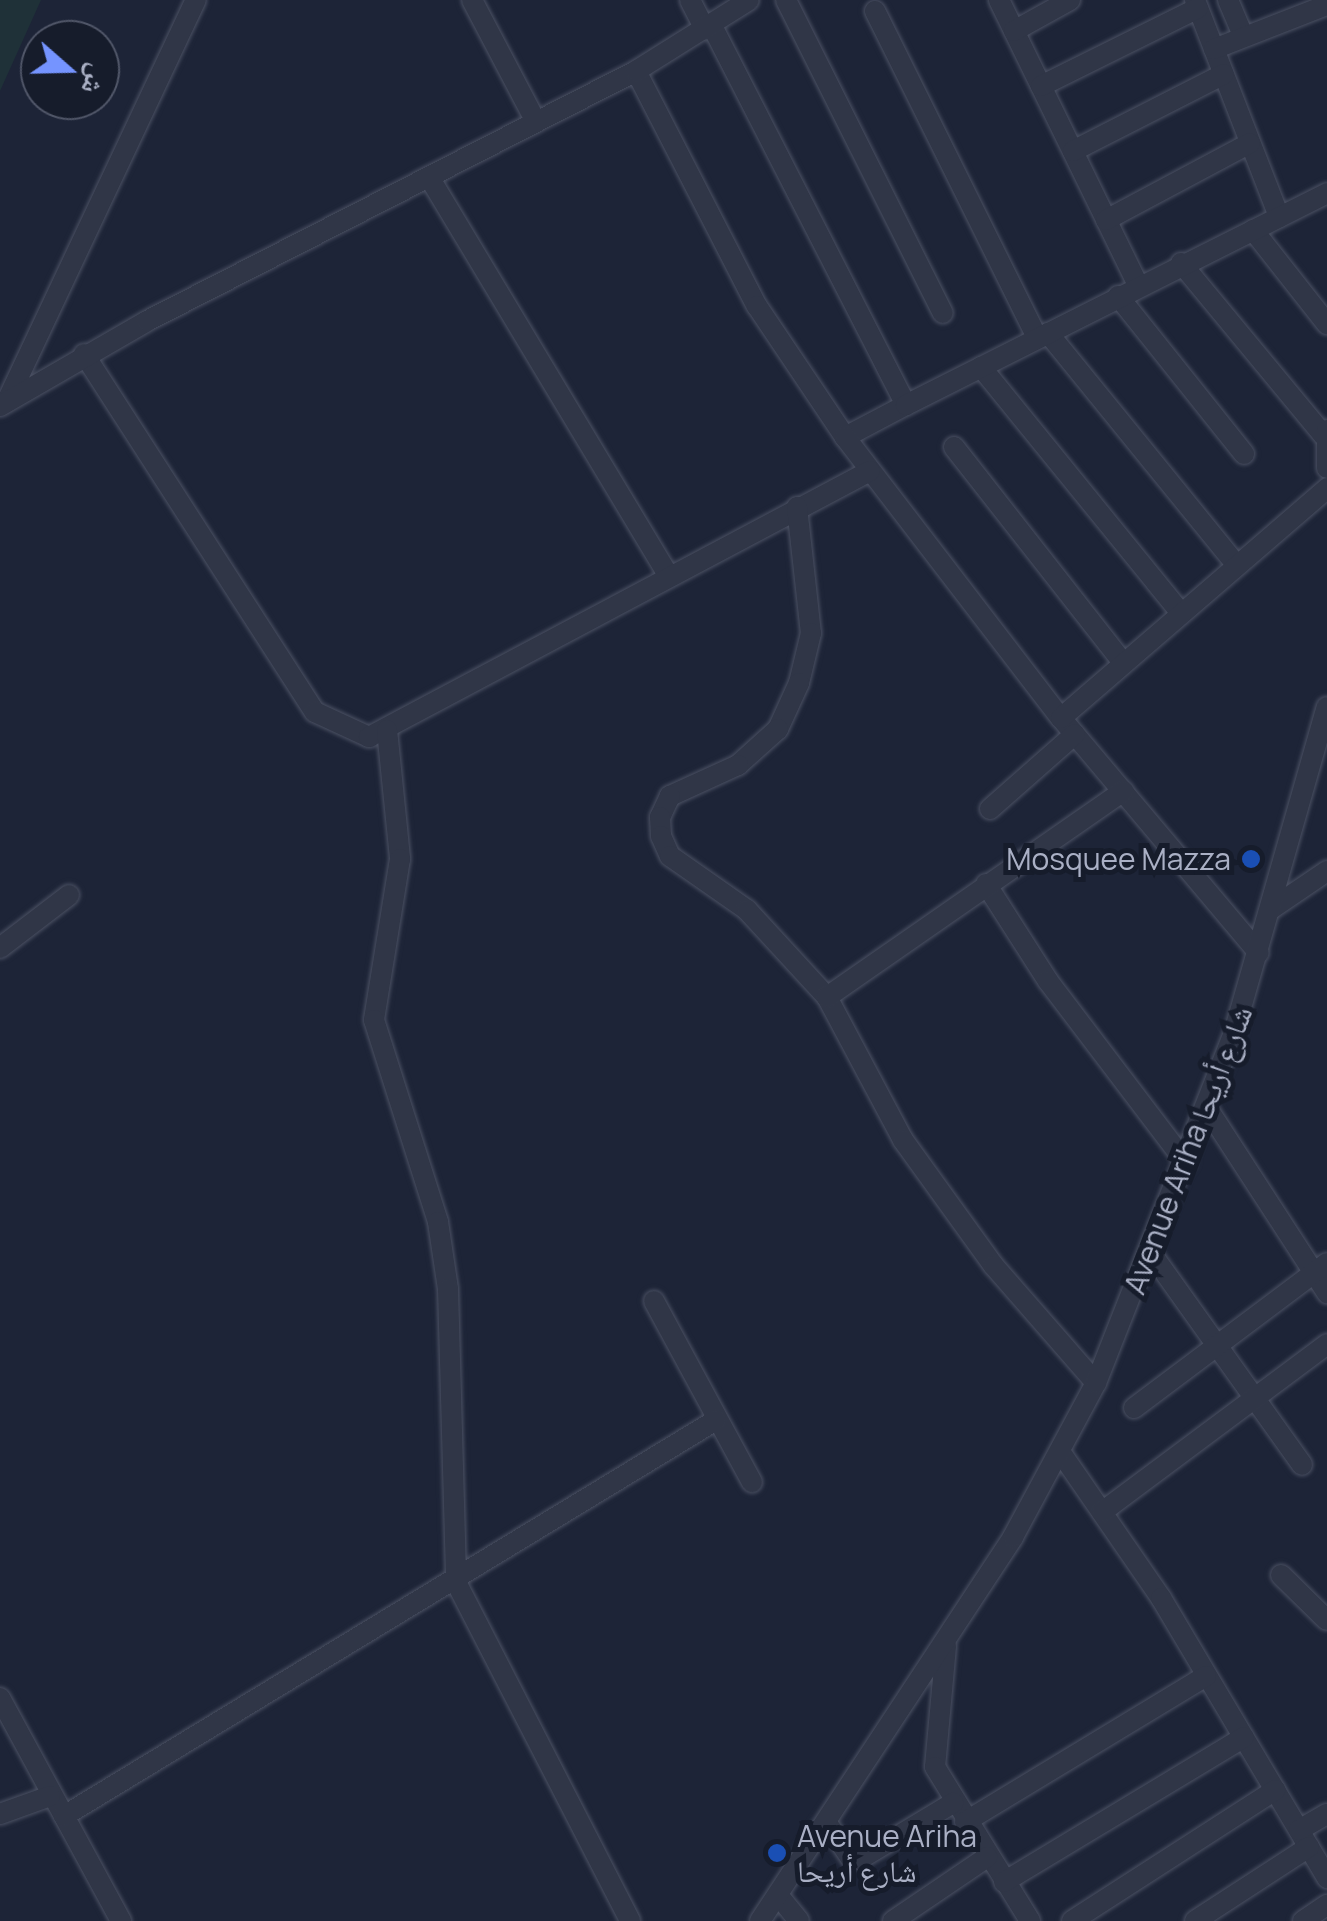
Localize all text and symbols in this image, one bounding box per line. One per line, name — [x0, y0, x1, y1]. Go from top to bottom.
north arrow — [20, 20, 120, 120]
text: ش — [73, 59, 119, 100]
place label: Mosquee Mazza — [1006, 841, 1231, 877]
marker: Mosquee Mazza — [1240, 848, 1262, 870]
street label: Avenue Ariha شارع أريحا — [1116, 1001, 1260, 1299]
place label: Avenue Ariha شارع أريحا — [797, 1818, 977, 1888]
marker: Avenue Ariha شارع أريحا — [766, 1842, 788, 1864]

